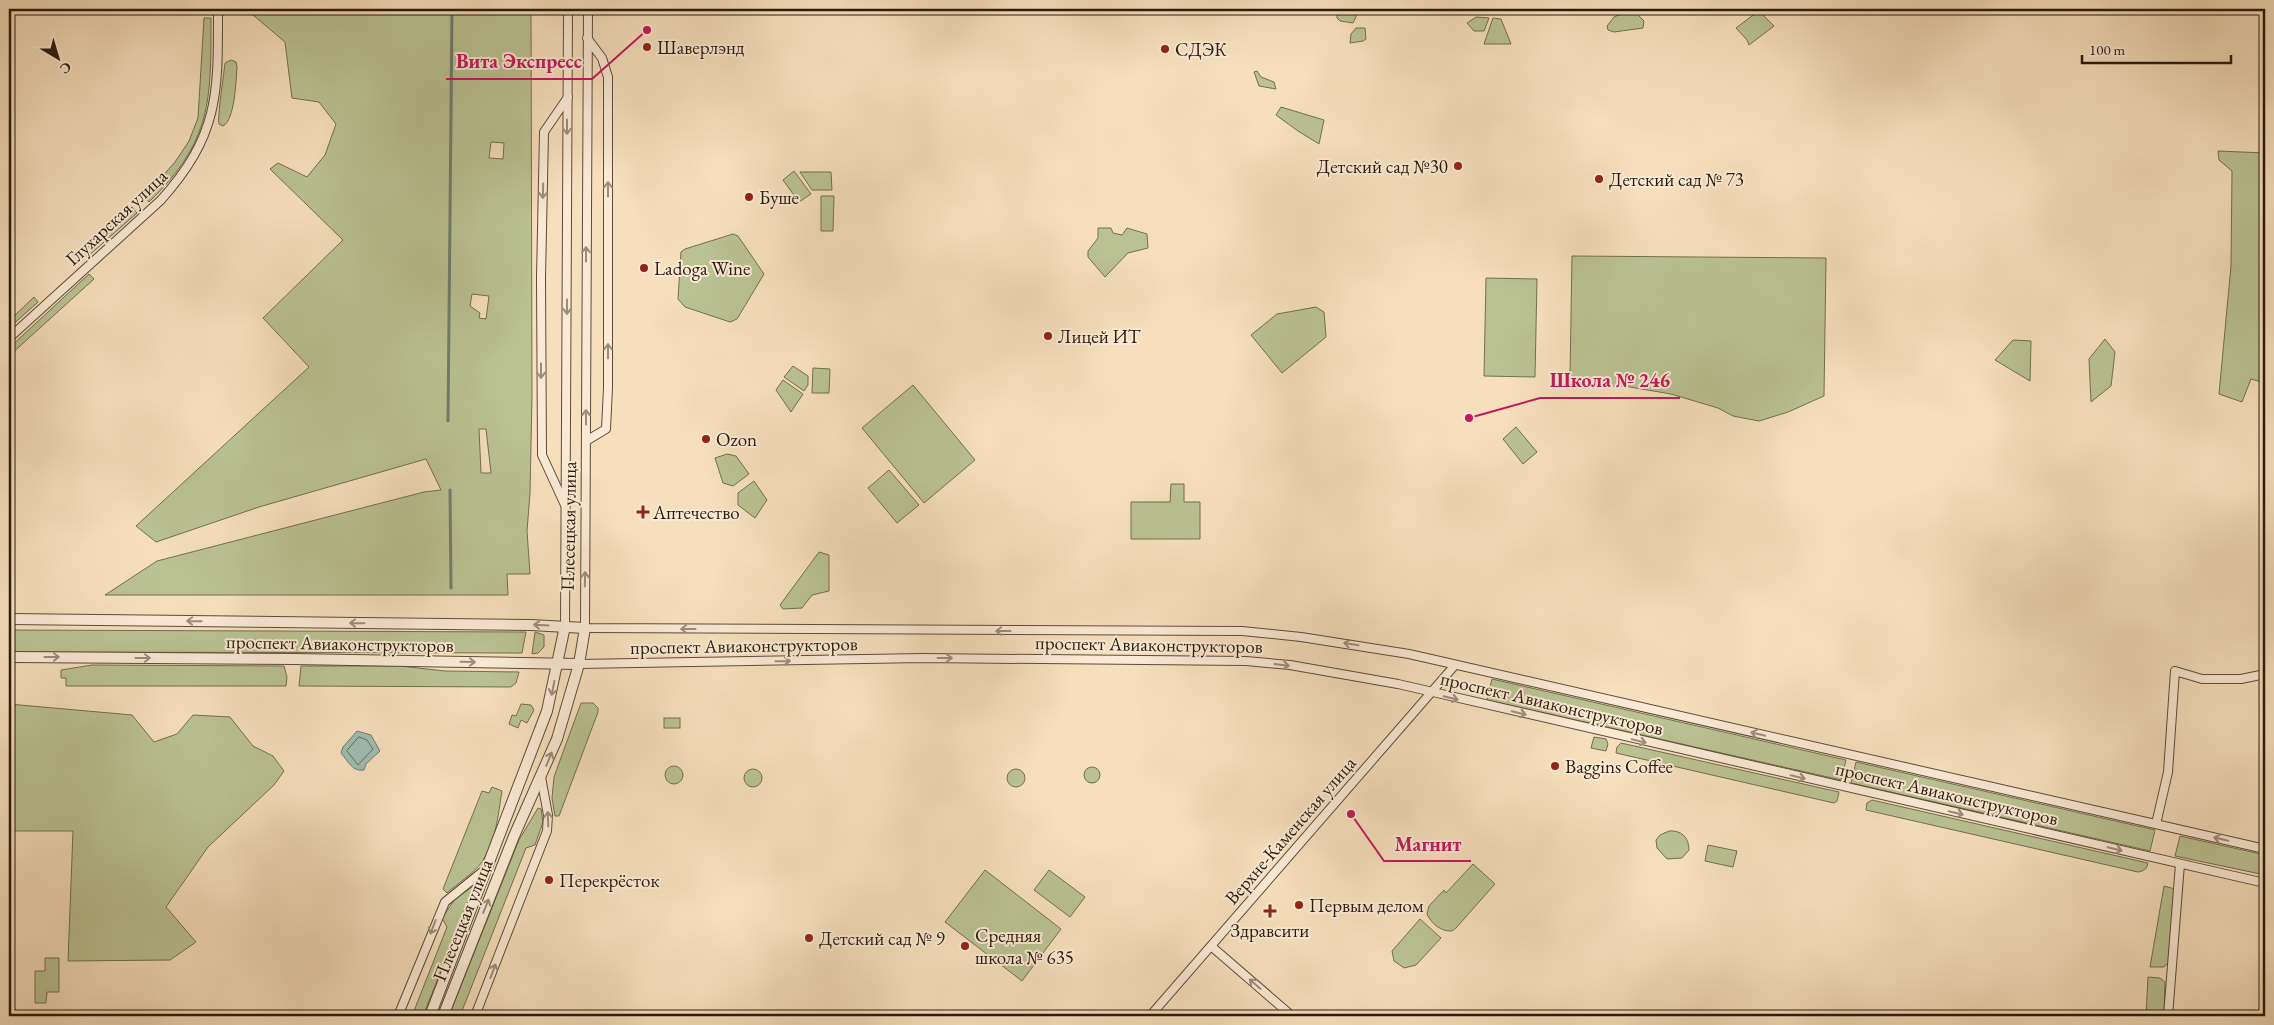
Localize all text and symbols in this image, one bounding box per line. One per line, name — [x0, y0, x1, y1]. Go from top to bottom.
north arrow — [32, 32, 82, 82]
scale bar — [2082, 32, 2230, 64]
place label: Шаверлэнд — [657, 35, 745, 60]
place label: СДЭК — [1175, 37, 1227, 62]
text: 100 m — [2089, 40, 2126, 59]
marker: Шаверлэнд — [641, 41, 653, 53]
marker: СДЭК — [1159, 43, 1171, 55]
callout: Вита Экспресс — [446, 44, 592, 79]
text: Вита Экспресс — [456, 48, 582, 74]
text: С — [56, 58, 75, 78]
one-way arrow — [562, 119, 572, 135]
place label: Детский сад №30 — [1317, 154, 1448, 179]
marker: Детский сад №30 — [1452, 160, 1464, 172]
street label: Глухарская улица — [60, 163, 173, 271]
place label: Детский сад № 73 — [1609, 167, 1744, 192]
marker: Детский сад № 73 — [1593, 173, 1605, 185]
one-way arrow — [603, 181, 613, 198]
one-way arrow — [538, 182, 548, 199]
place label: Буше — [759, 185, 799, 210]
marker: Буше — [743, 191, 755, 203]
one-way arrow — [581, 247, 591, 263]
place label: Ladoga Wine — [654, 256, 750, 281]
marker: Ladoga Wine — [638, 262, 650, 274]
one-way arrow — [562, 299, 572, 315]
place label: Лицей ИТ — [1058, 324, 1141, 349]
marker: Лицей ИТ — [1042, 330, 1054, 342]
one-way arrow — [603, 344, 613, 360]
one-way arrow — [536, 362, 546, 379]
callout: Школа № 246 — [1540, 363, 1680, 398]
text: Школа № 246 — [1550, 367, 1671, 393]
one-way arrow — [581, 409, 591, 426]
place label: Ozon — [716, 427, 757, 452]
marker: Ozon — [700, 433, 712, 445]
street label: Плесецкая улица — [555, 461, 582, 591]
place label: Аптечество — [652, 500, 740, 525]
marker: Аптечество — [637, 506, 649, 518]
one-way arrow — [580, 572, 590, 588]
one-way arrow — [187, 616, 203, 626]
one-way arrow — [349, 618, 366, 628]
one-way arrow — [533, 621, 549, 630]
one-way arrow — [681, 624, 697, 634]
one-way arrow — [995, 626, 1011, 636]
street label: проспект Авиаконструкторов — [226, 629, 454, 658]
street label: проспект Авиаконструкторов — [1035, 630, 1263, 659]
street label: проспект Авиаконструкторов — [630, 631, 858, 660]
one-way arrow — [1343, 639, 1359, 649]
one-way arrow — [43, 652, 59, 662]
one-way arrow — [135, 653, 151, 663]
one-way arrow — [936, 653, 953, 663]
one-way arrow — [774, 656, 791, 666]
one-way arrow — [459, 657, 475, 667]
one-way arrow — [1274, 660, 1290, 670]
street label: проспект Авиаконструкторов — [1438, 666, 1666, 741]
one-way arrow — [547, 680, 557, 696]
one-way arrow — [1442, 694, 1458, 703]
one-way arrow — [1511, 709, 1527, 719]
one-way arrow — [1750, 729, 1766, 738]
one-way arrow — [1631, 737, 1647, 746]
street label: Верхне-Каменская улица — [1219, 751, 1362, 910]
one-way arrow — [545, 752, 554, 767]
place label: Baggins Coffee — [1565, 754, 1673, 779]
street label: проспект Авиаконструкторов — [1833, 756, 2061, 831]
marker: Baggins Coffee — [1549, 760, 1561, 772]
one-way arrow — [1789, 773, 1805, 782]
one-way arrow — [1948, 809, 1964, 818]
one-way arrow — [543, 811, 552, 827]
callout: Магнит — [1384, 826, 1471, 861]
text: Магнит — [1395, 831, 1461, 857]
one-way arrow — [2214, 834, 2230, 844]
one-way arrow — [2106, 845, 2122, 854]
street label: Плесецкая улица — [427, 855, 498, 985]
place label: Перекрёсток — [559, 868, 660, 893]
marker: Перекрёсток — [543, 874, 555, 886]
place label: Первым делом — [1309, 893, 1424, 918]
one-way arrow — [482, 899, 491, 914]
marker: Первым делом — [1293, 899, 1305, 911]
marker: Здравсити — [1264, 905, 1276, 917]
place label: Здравсити — [1231, 918, 1309, 943]
one-way arrow — [428, 919, 437, 934]
place label: Средняя школа № 635 — [975, 923, 1074, 970]
place label: Детский сад № 9 — [819, 926, 945, 951]
marker: Детский сад № 9 — [803, 932, 815, 944]
marker: Средняя школа № 635 — [959, 940, 971, 952]
one-way arrow — [488, 964, 498, 979]
one-way arrow — [1249, 979, 1262, 990]

